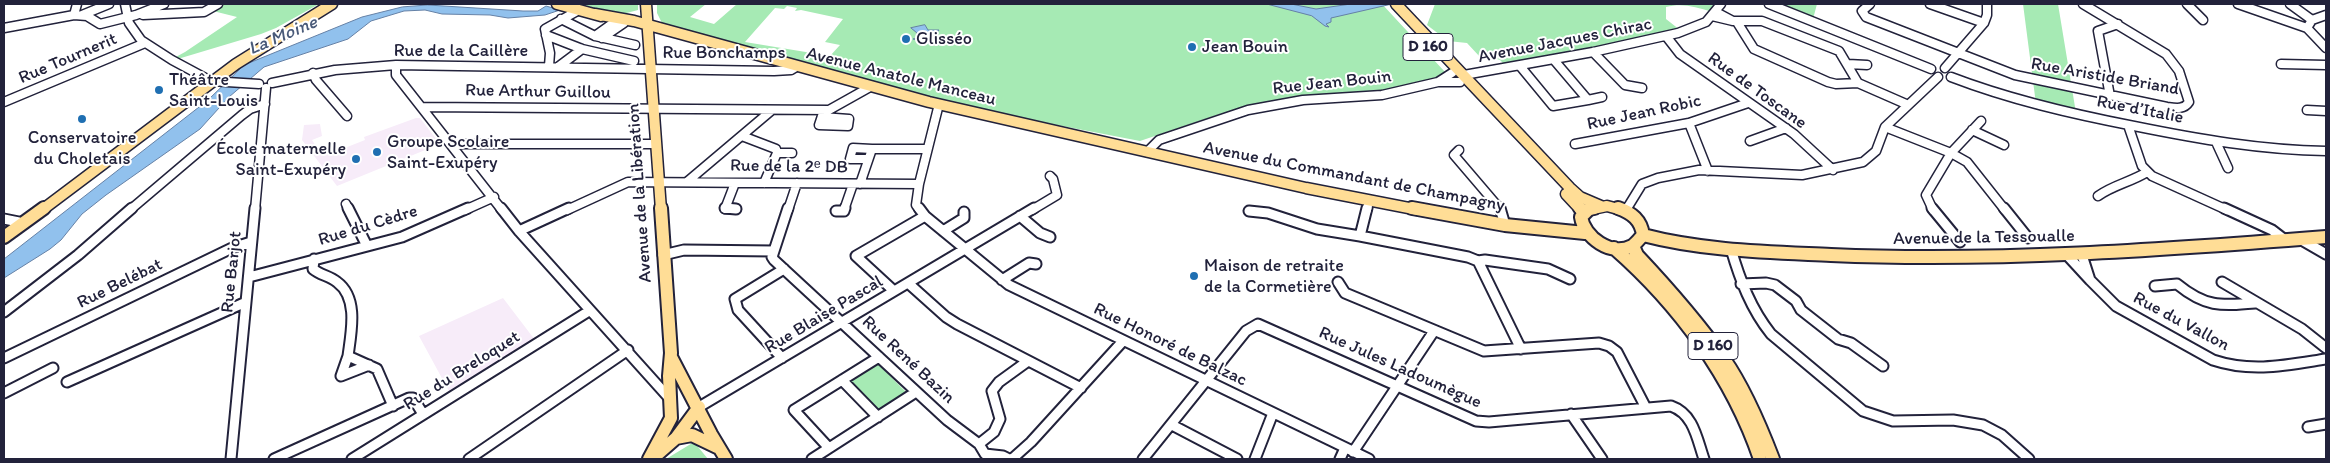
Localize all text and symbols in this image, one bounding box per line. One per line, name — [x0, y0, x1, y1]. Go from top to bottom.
water label: La Moine — [245, 11, 321, 61]
street label: Avenue Jacques Chirac — [1476, 14, 1654, 68]
place label: Glisséo — [916, 28, 972, 50]
street label: Rue Tournerit — [16, 29, 120, 89]
marker: Glisséo — [900, 33, 912, 45]
road number: D 160 — [1403, 34, 1453, 61]
place label: Jean Bouin — [1202, 36, 1288, 58]
street label: Rue de la Caillère — [394, 40, 528, 62]
marker: Jean Bouin — [1186, 41, 1198, 53]
street label: Rue Bonchamps — [662, 42, 786, 64]
street label: Avenue Anatole Manceau — [804, 43, 998, 111]
street label: Rue de Toscane — [1703, 48, 1811, 134]
street label: Rue Aristide Briand — [2029, 53, 2181, 101]
street label: Rue Jean Bouin — [1272, 66, 1392, 100]
place label: Théâtre Saint-Louis — [169, 69, 258, 112]
street label: Rue Arthur Guillou — [465, 80, 611, 104]
marker: Théâtre Saint-Louis — [153, 84, 165, 96]
street label: Rue Jean Robic — [1585, 90, 1703, 136]
street label: Rue d’Italie — [2095, 91, 2185, 129]
street label: Avenue de la Libération — [623, 103, 657, 283]
marker: Conservatoire du Choletais — [76, 113, 88, 125]
place label: Conservatoire du Choletais — [28, 127, 136, 170]
place label: Groupe Scolaire Saint-Exupéry — [387, 131, 509, 173]
street label: Avenue du Commandant de Champagny — [1201, 137, 1507, 217]
place label: École maternelle Saint-Exupéry — [216, 138, 346, 180]
marker: Groupe Scolaire Saint-Exupéry — [371, 146, 383, 158]
marker: École maternelle Saint-Exupéry — [350, 153, 362, 165]
street label: Rue de la 2ᵉ DB — [730, 155, 848, 179]
street label: Rue du Cèdre — [316, 201, 420, 251]
street label: Avenue de la Tessoualle — [1893, 226, 2075, 250]
street label: Rue Barjot — [217, 230, 247, 314]
street label: Rue Belébat — [74, 254, 166, 314]
place label: Maison de retraite de la Cormetière — [1204, 255, 1344, 298]
marker: Maison de retraite de la Cormetière — [1188, 270, 1200, 282]
street label: Rue Blaise Pascal — [761, 271, 887, 359]
street label: Rue du Vallon — [2129, 288, 2233, 356]
street label: Rue Honoré de Balzac — [1090, 298, 1250, 392]
street label: Rue René Bazin — [857, 311, 959, 409]
street label: Rue Jules Ladoumègue — [1315, 322, 1485, 414]
street label: Rue du Breloquet — [400, 326, 524, 416]
road number: D 160 — [1688, 332, 1738, 360]

